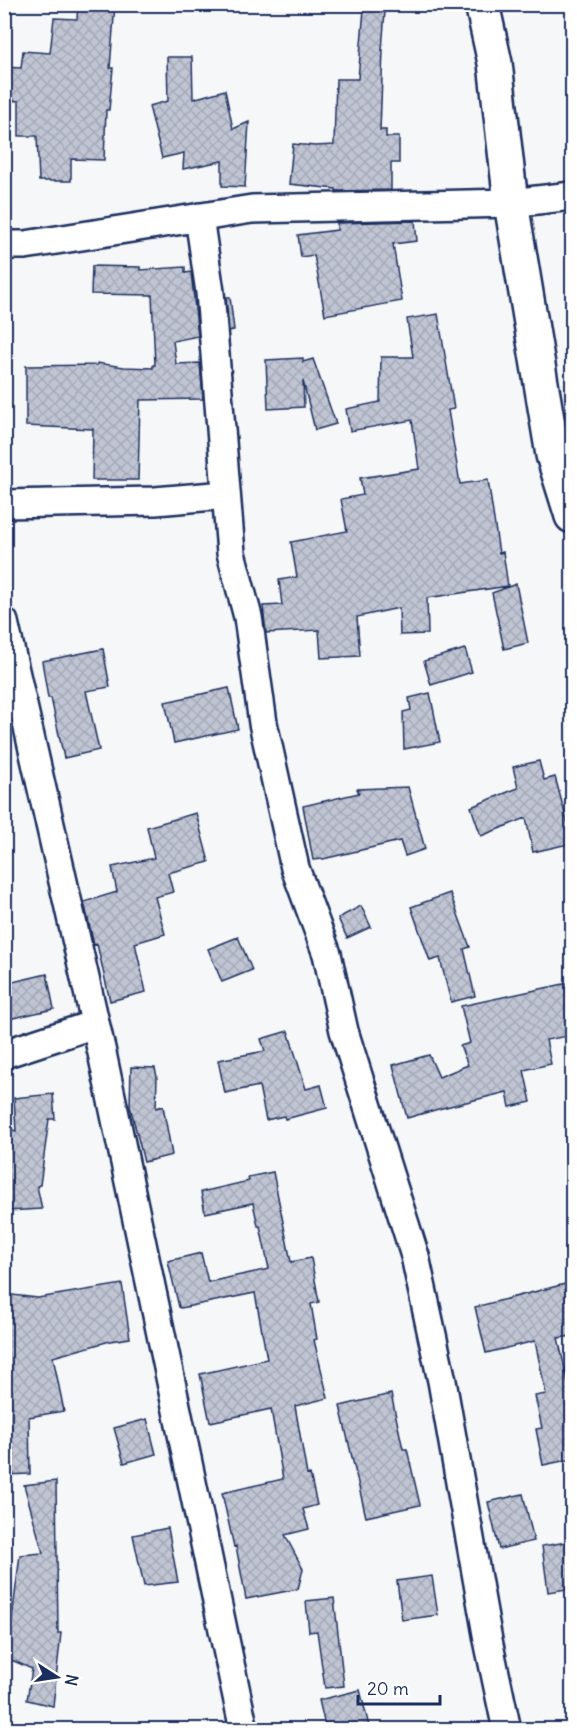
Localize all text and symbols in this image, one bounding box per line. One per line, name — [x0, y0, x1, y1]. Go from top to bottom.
north arrow — [27, 1647, 87, 1707]
scale bar — [358, 1668, 440, 1706]
text: N — [61, 1673, 83, 1688]
text: 20 m — [367, 1677, 409, 1700]

